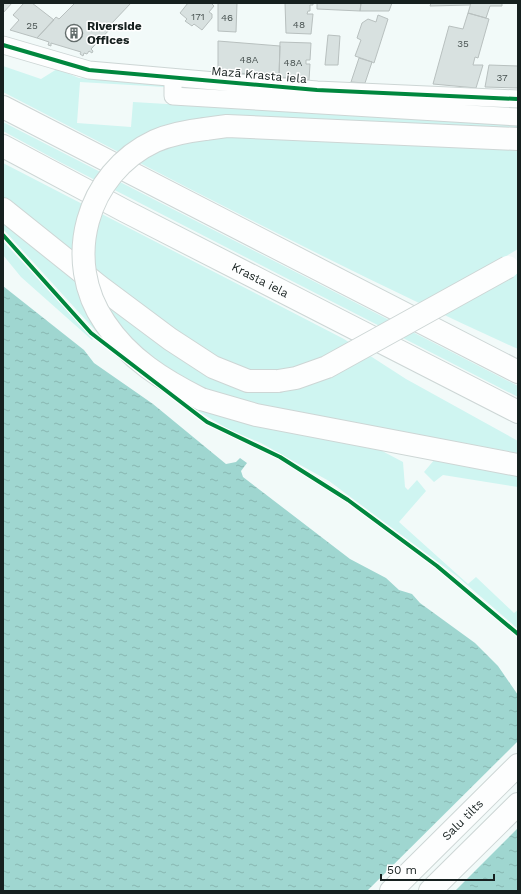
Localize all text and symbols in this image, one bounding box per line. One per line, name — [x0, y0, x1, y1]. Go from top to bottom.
house number: 171 — [191, 11, 205, 22]
house number: 46 — [221, 12, 233, 23]
place label: Riverside Offices — [87, 19, 142, 47]
house number: 48 — [293, 19, 305, 30]
house number: 25 — [26, 20, 38, 31]
building icon: Riverside Offices — [64, 23, 84, 43]
house number: 35 — [457, 38, 469, 49]
house number: 48A — [240, 54, 259, 65]
house number: 48A — [284, 57, 303, 68]
street label: Mazā Krasta iela — [211, 64, 308, 86]
house number: 37 — [496, 72, 508, 83]
street label: Krasta iela — [229, 260, 291, 301]
street label: Salu tilts — [439, 796, 486, 843]
scale bar — [381, 856, 494, 882]
text: 50 m — [387, 863, 417, 877]

